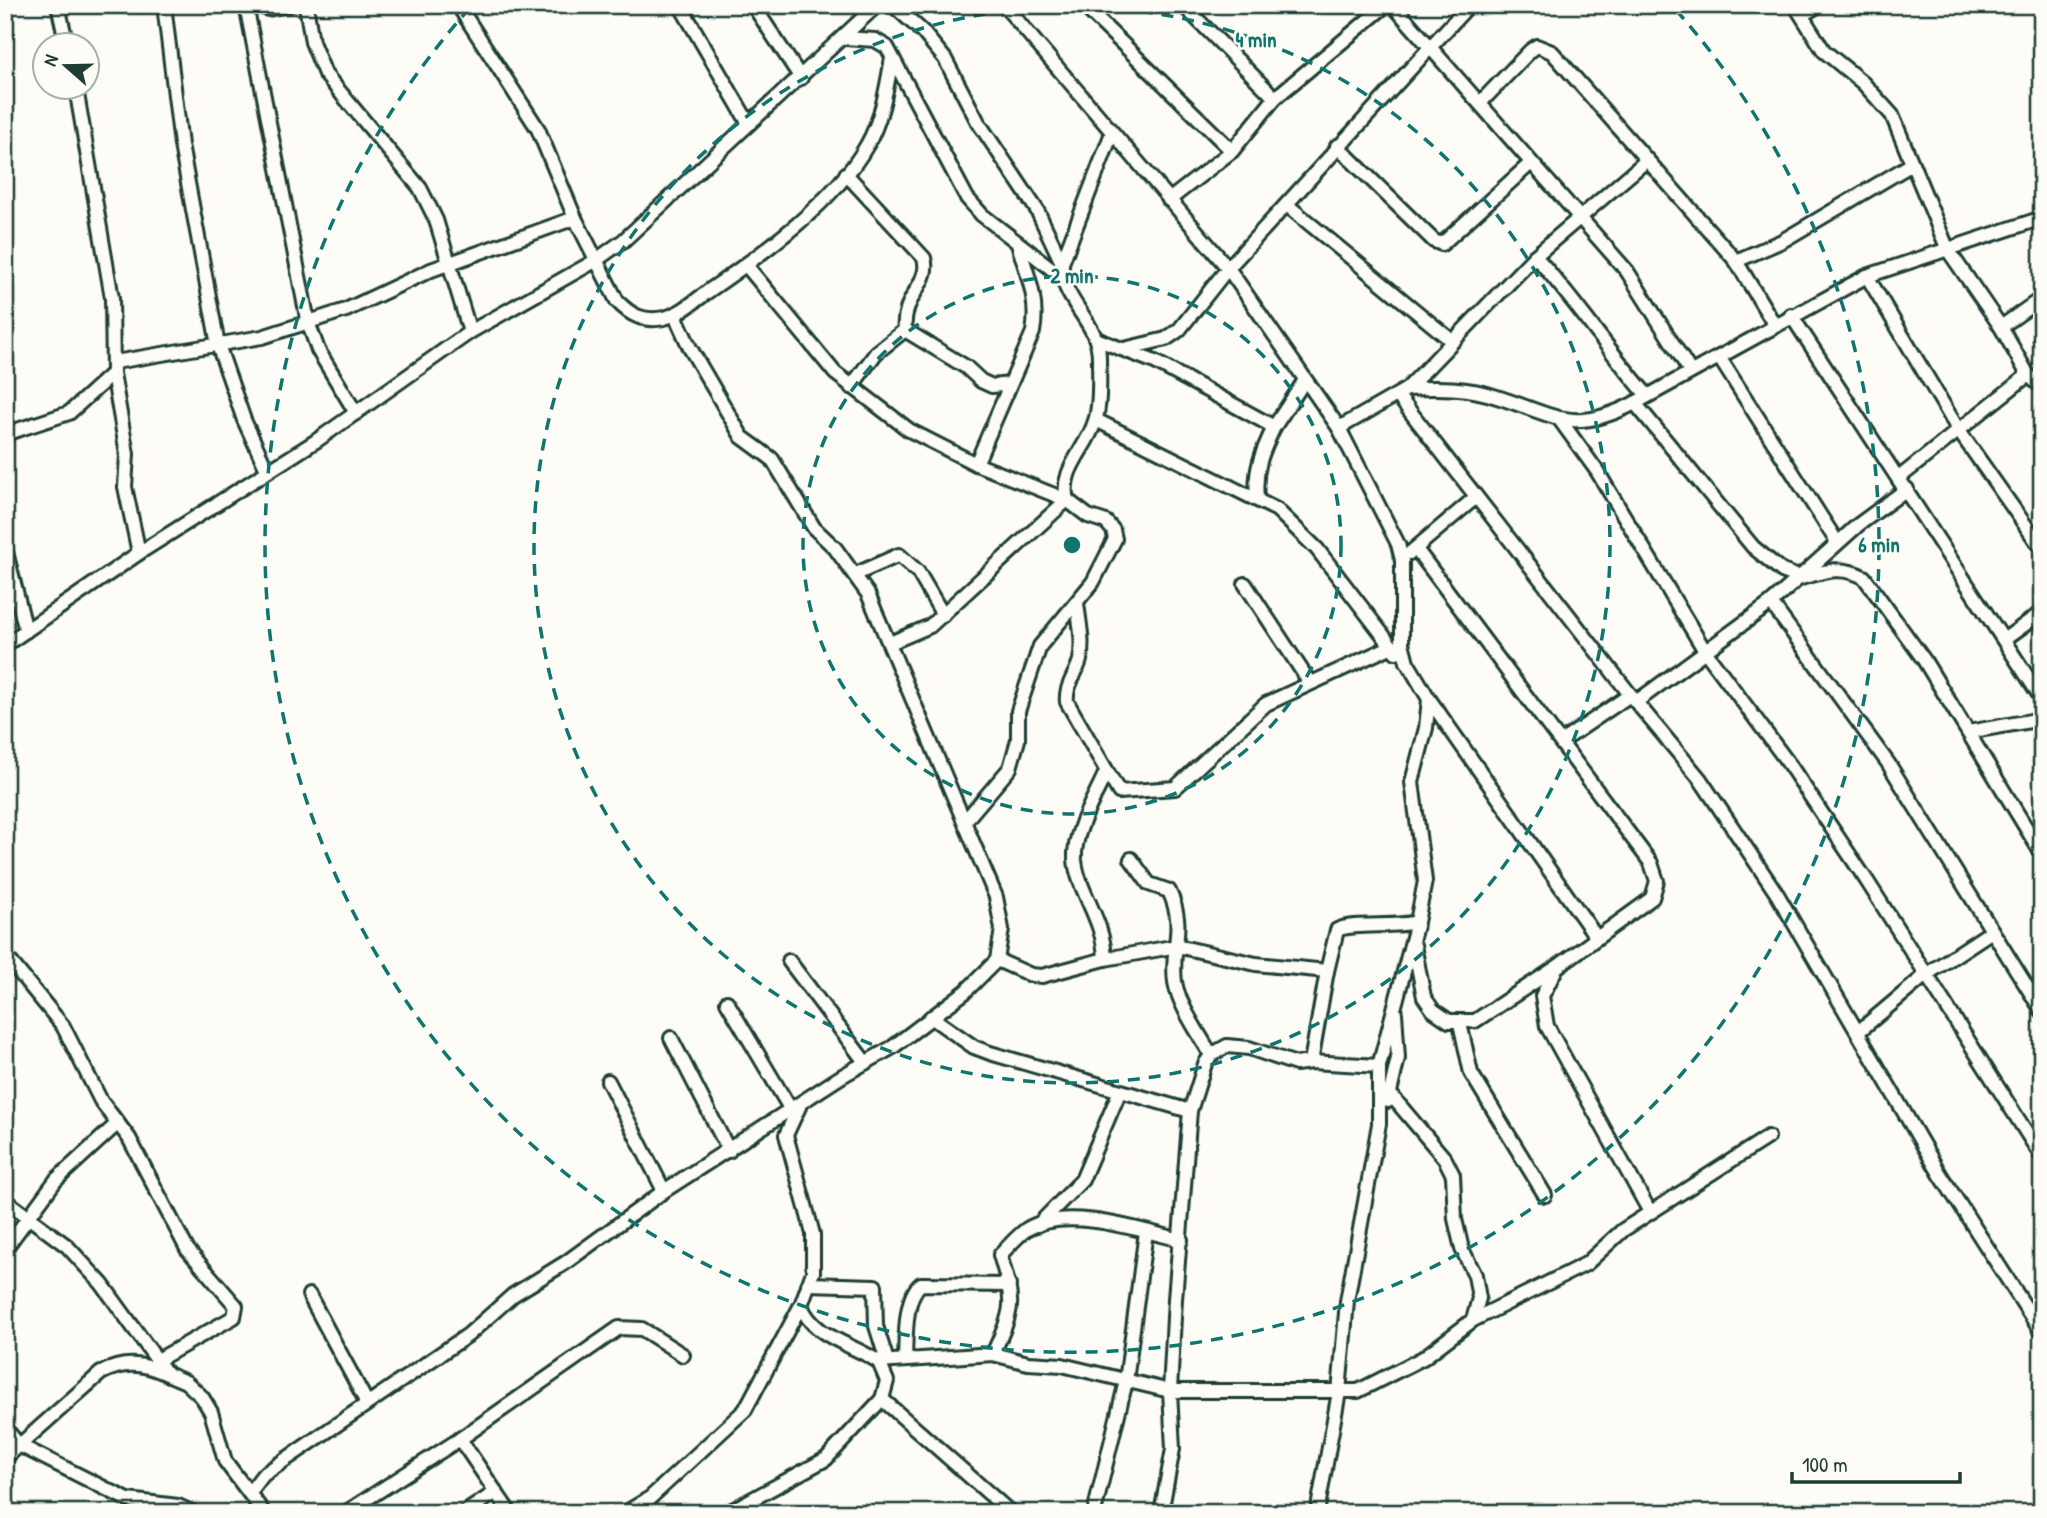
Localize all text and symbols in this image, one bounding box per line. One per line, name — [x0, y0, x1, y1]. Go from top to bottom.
text: 4 min — [1235, 25, 1277, 54]
north arrow — [32, 32, 102, 102]
text: N — [36, 51, 64, 69]
text: 2 min — [1050, 261, 1094, 290]
text: 6 min — [1858, 530, 1900, 559]
centre of rings — [1060, 533, 1084, 557]
scale bar — [1792, 1441, 1960, 1485]
text: 100 m — [1802, 1450, 1848, 1479]

